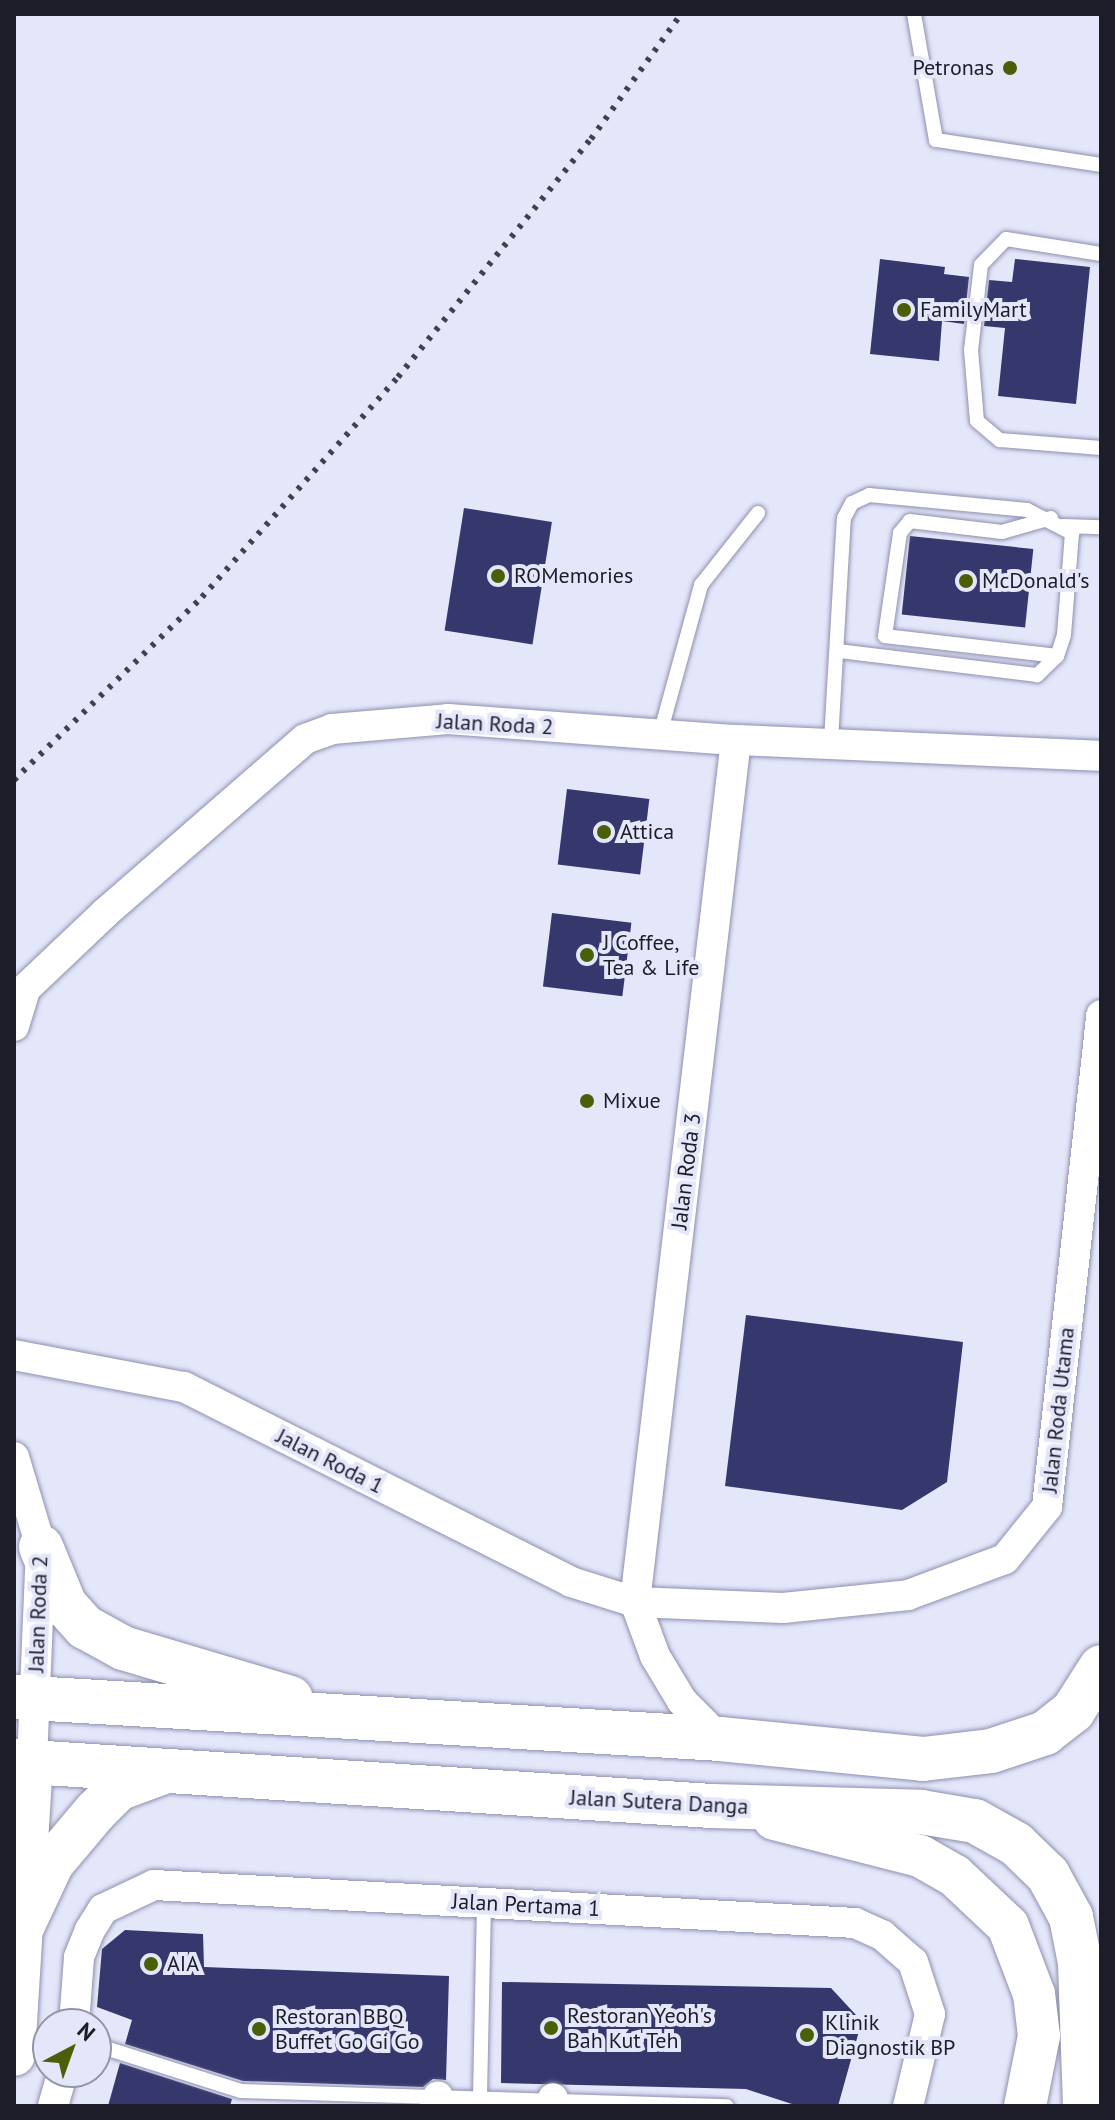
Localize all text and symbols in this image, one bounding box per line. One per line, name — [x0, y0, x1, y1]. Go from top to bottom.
place label: Petronas — [912, 55, 994, 81]
marker: Petronas — [1001, 59, 1019, 77]
place label: FamilyMart — [920, 297, 1027, 323]
marker: FamilyMart — [895, 301, 913, 319]
place label: ROMemories — [514, 563, 633, 589]
marker: ROMemories — [489, 567, 507, 585]
place label: McDonald's — [982, 568, 1089, 594]
marker: McDonald's — [957, 572, 975, 590]
street label: Jalan Roda 2 — [436, 708, 554, 740]
place label: Attica — [620, 819, 674, 845]
marker: Attica — [595, 823, 613, 841]
place label: J Coffee, Tea & Life — [603, 929, 699, 980]
marker: J Coffee, Tea & Life — [578, 946, 596, 964]
place label: Mixue — [603, 1088, 661, 1114]
marker: Mixue — [578, 1092, 596, 1110]
street label: Jalan Roda 3 — [666, 1111, 706, 1231]
street label: Jalan Roda Utama — [1036, 1326, 1080, 1494]
street label: Jalan Roda 1 — [272, 1423, 388, 1499]
street label: Jalan Roda 2 — [23, 1555, 53, 1673]
street label: Jalan Sutera Danga — [569, 1784, 749, 1820]
street label: Jalan Pertama 1 — [451, 1888, 601, 1922]
place label: AIA — [167, 1951, 199, 1977]
marker: AIA — [142, 1955, 160, 1973]
place label: Restoran Yeoh's Bah Kut Teh — [567, 2002, 713, 2054]
place label: Restoran BBQ Buffet Go Gi Go — [275, 2003, 420, 2054]
north arrow — [32, 2008, 112, 2088]
place label: Klinik Diagnostik BP — [825, 2009, 956, 2060]
text: N — [72, 2016, 101, 2047]
marker: Restoran Yeoh's Bah Kut Teh — [542, 2019, 560, 2037]
marker: Restoran BBQ Buffet Go Gi Go — [250, 2020, 268, 2038]
marker: Klinik Diagnostik BP — [796, 2024, 818, 2046]

